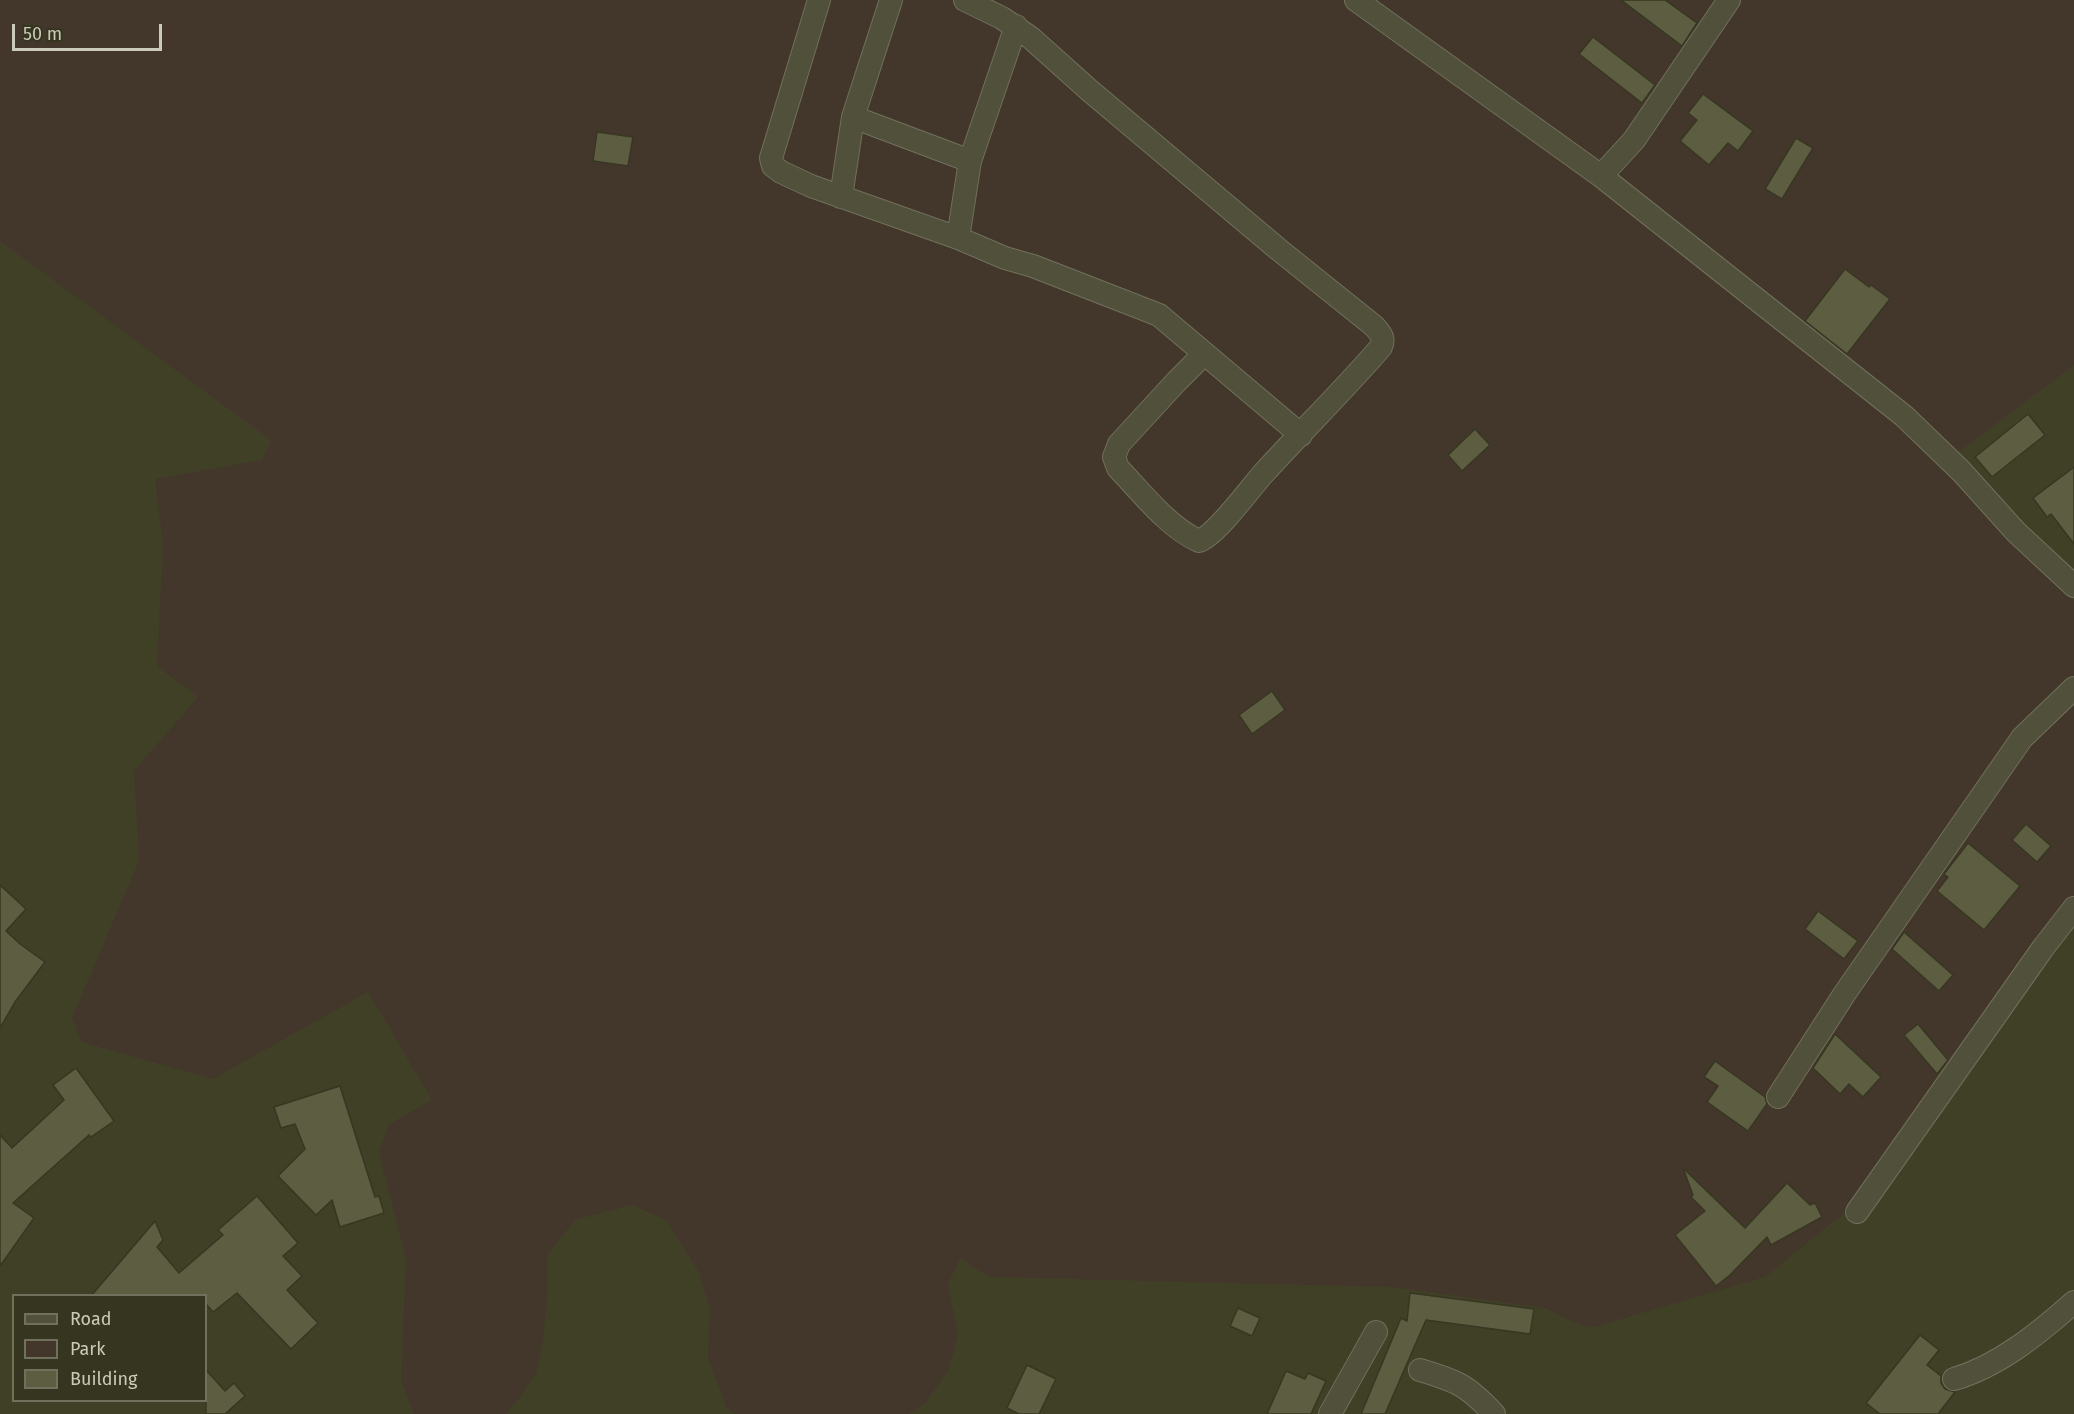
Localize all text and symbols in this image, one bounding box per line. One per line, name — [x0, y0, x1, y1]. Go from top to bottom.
scale bar — [15, 12, 165, 50]
text: 50 m — [23, 23, 62, 45]
legend — [12, 1294, 207, 1402]
text: Road — [70, 1308, 112, 1330]
text: Park — [70, 1338, 105, 1360]
text: Building — [70, 1368, 137, 1390]

